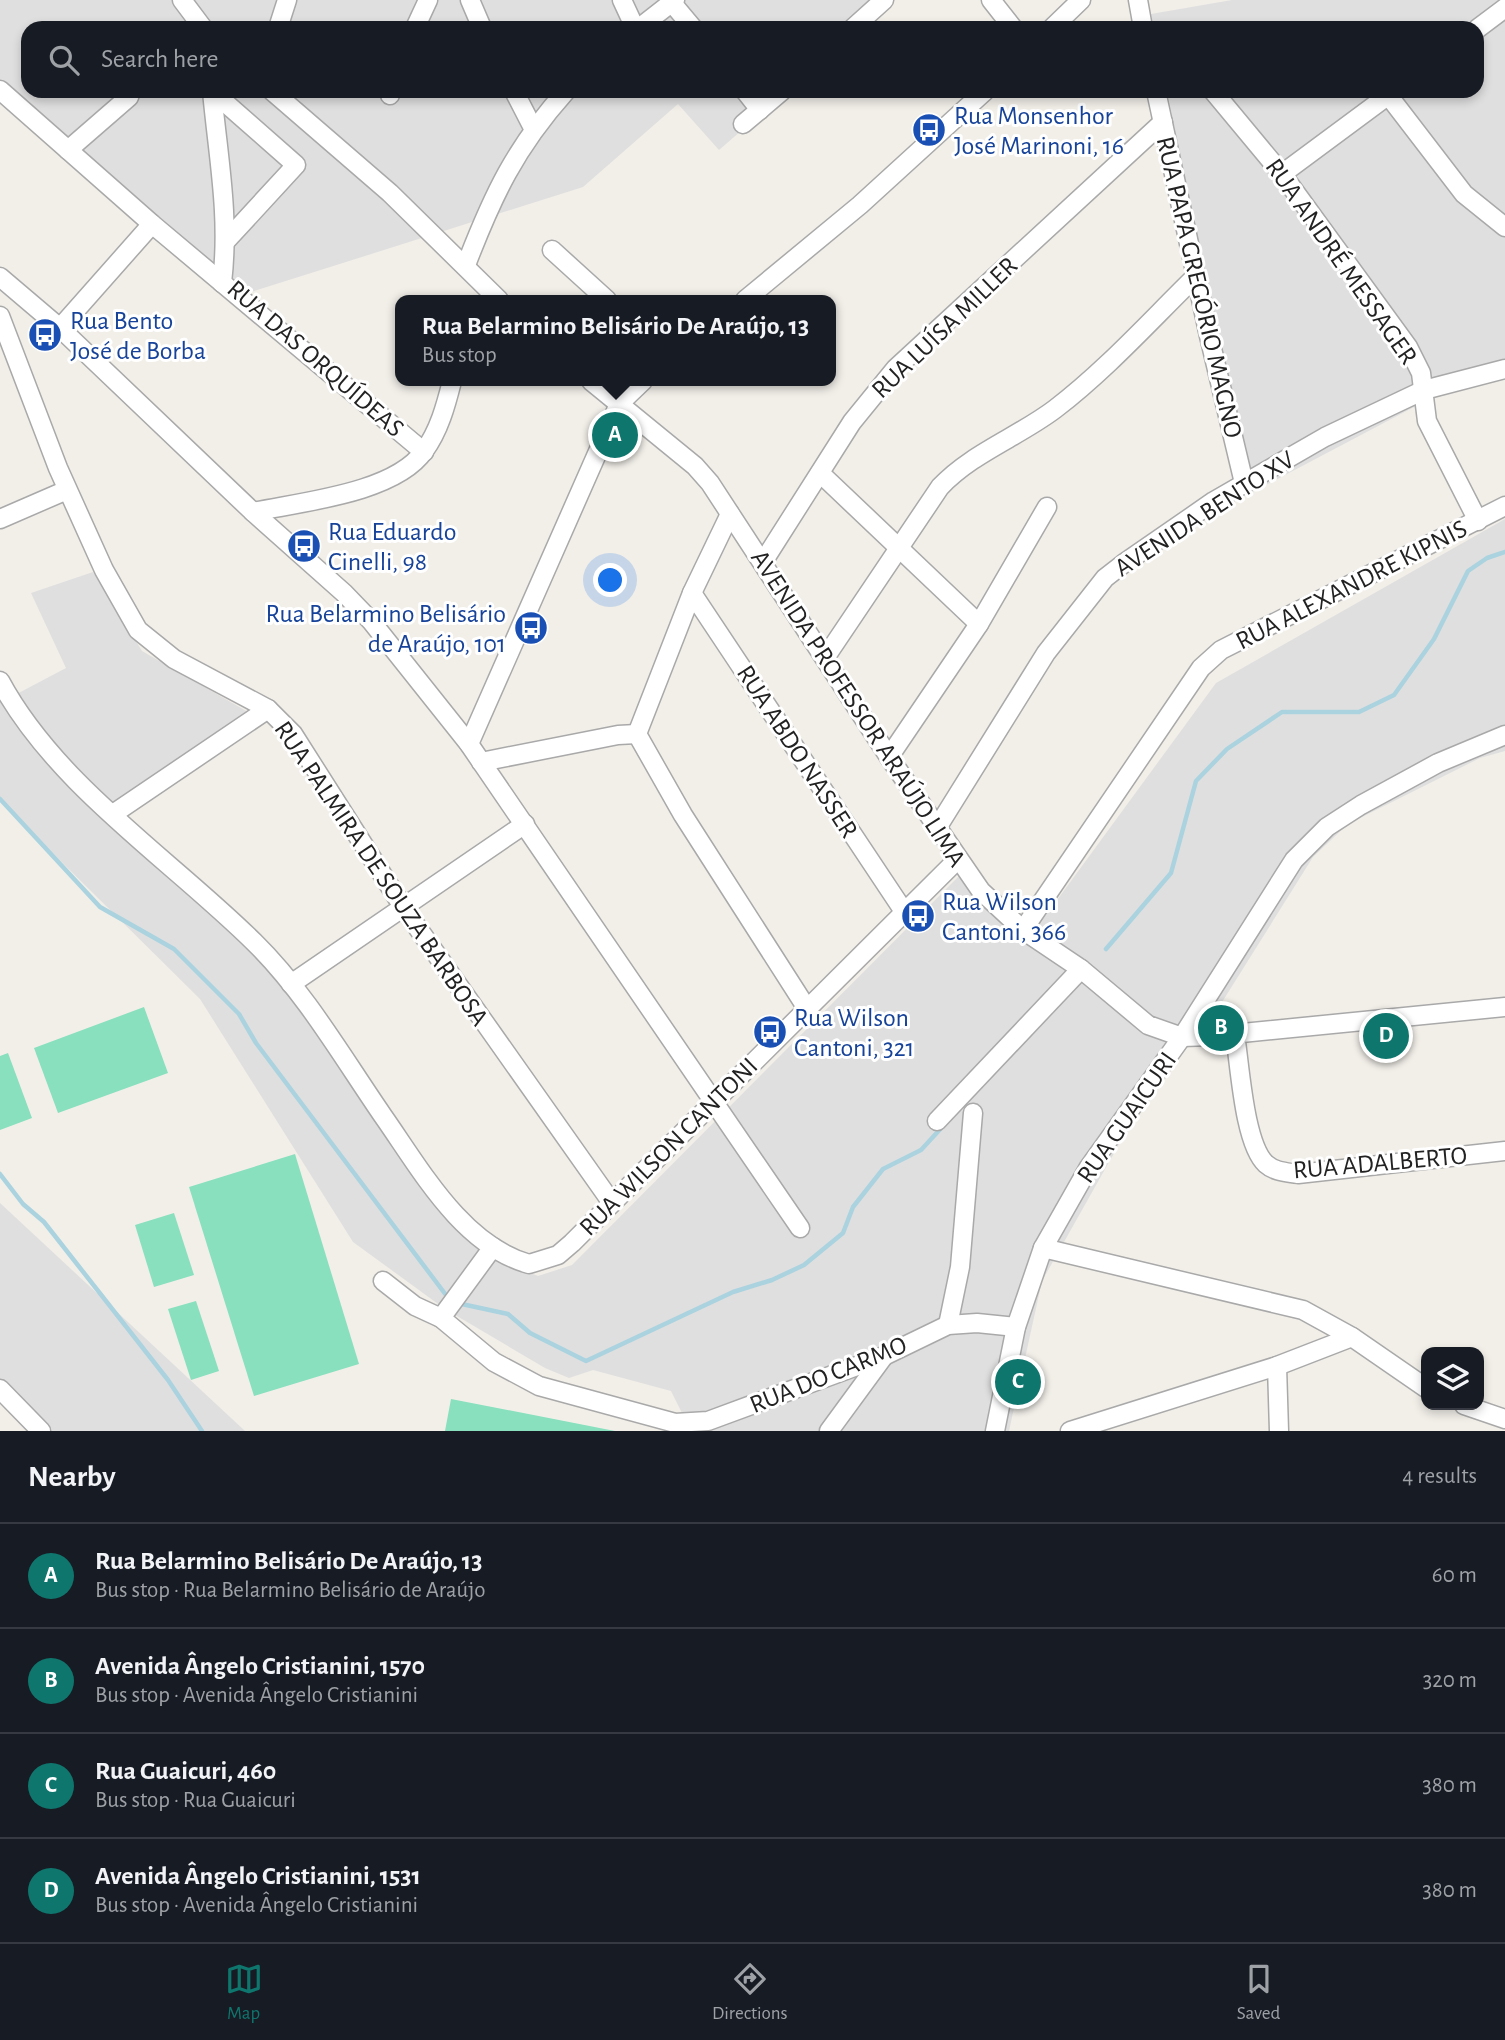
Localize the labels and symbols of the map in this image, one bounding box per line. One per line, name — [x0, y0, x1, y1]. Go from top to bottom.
place label: Rua Monsenhor José Marinoni, 16 — [954, 103, 1124, 159]
bus stop icon: Rua Monsenhor José Marinoni, 16 — [910, 111, 948, 149]
street label: RUA PAPA GREGÓRIO MAGNO — [1152, 134, 1248, 440]
street label: RUA ANDRÉ MESSAGER — [1260, 153, 1424, 369]
street label: RUA LUÍSA MILLER — [866, 251, 1022, 403]
street label: RUA DAS ORQUÍDEAS — [222, 274, 410, 442]
place label: Rua Bento José de Borba — [70, 308, 206, 364]
bus stop icon: Rua Bento José de Borba — [26, 316, 64, 354]
pin: A — [592, 409, 638, 461]
street label: AVENIDA BENTO XV — [1110, 446, 1299, 582]
street label: RUA ALEXANDRE KIPNIS — [1232, 515, 1471, 654]
place label: Rua Eduardo Cinelli, 98 — [328, 519, 456, 575]
bus stop icon: Rua Eduardo Cinelli, 98 — [285, 527, 323, 565]
street label: AVENIDA PROFESSOR ARAÚJO LIMA — [746, 544, 972, 872]
your location — [593, 563, 627, 597]
place label: Rua Belarmino Belisário de Araújo, 101 — [265, 601, 506, 657]
bus stop icon: Rua Belarmino Belisário de Araújo, 101 — [512, 609, 550, 647]
street label: RUA ABDO NASSER — [732, 661, 863, 842]
street label: RUA PALMIRA DE SOUZA BARBOSA — [269, 717, 493, 1031]
place label: Rua Wilson Cantoni, 366 — [942, 889, 1066, 945]
bus stop icon: Rua Wilson Cantoni, 366 — [899, 897, 937, 935]
pin: B — [1198, 1002, 1244, 1054]
place label: Rua Wilson Cantoni, 321 — [794, 1005, 915, 1061]
pin: D — [1363, 1010, 1409, 1062]
bus stop icon: Rua Wilson Cantoni, 321 — [751, 1013, 789, 1051]
street label: RUA GUAICURI — [1072, 1047, 1181, 1188]
street label: RUA WILSON CANTONI — [575, 1053, 763, 1241]
street label: RUA ADALBERTO — [1292, 1142, 1468, 1184]
street label: RUA DO CARMO — [746, 1332, 911, 1418]
pin: C — [995, 1356, 1041, 1408]

